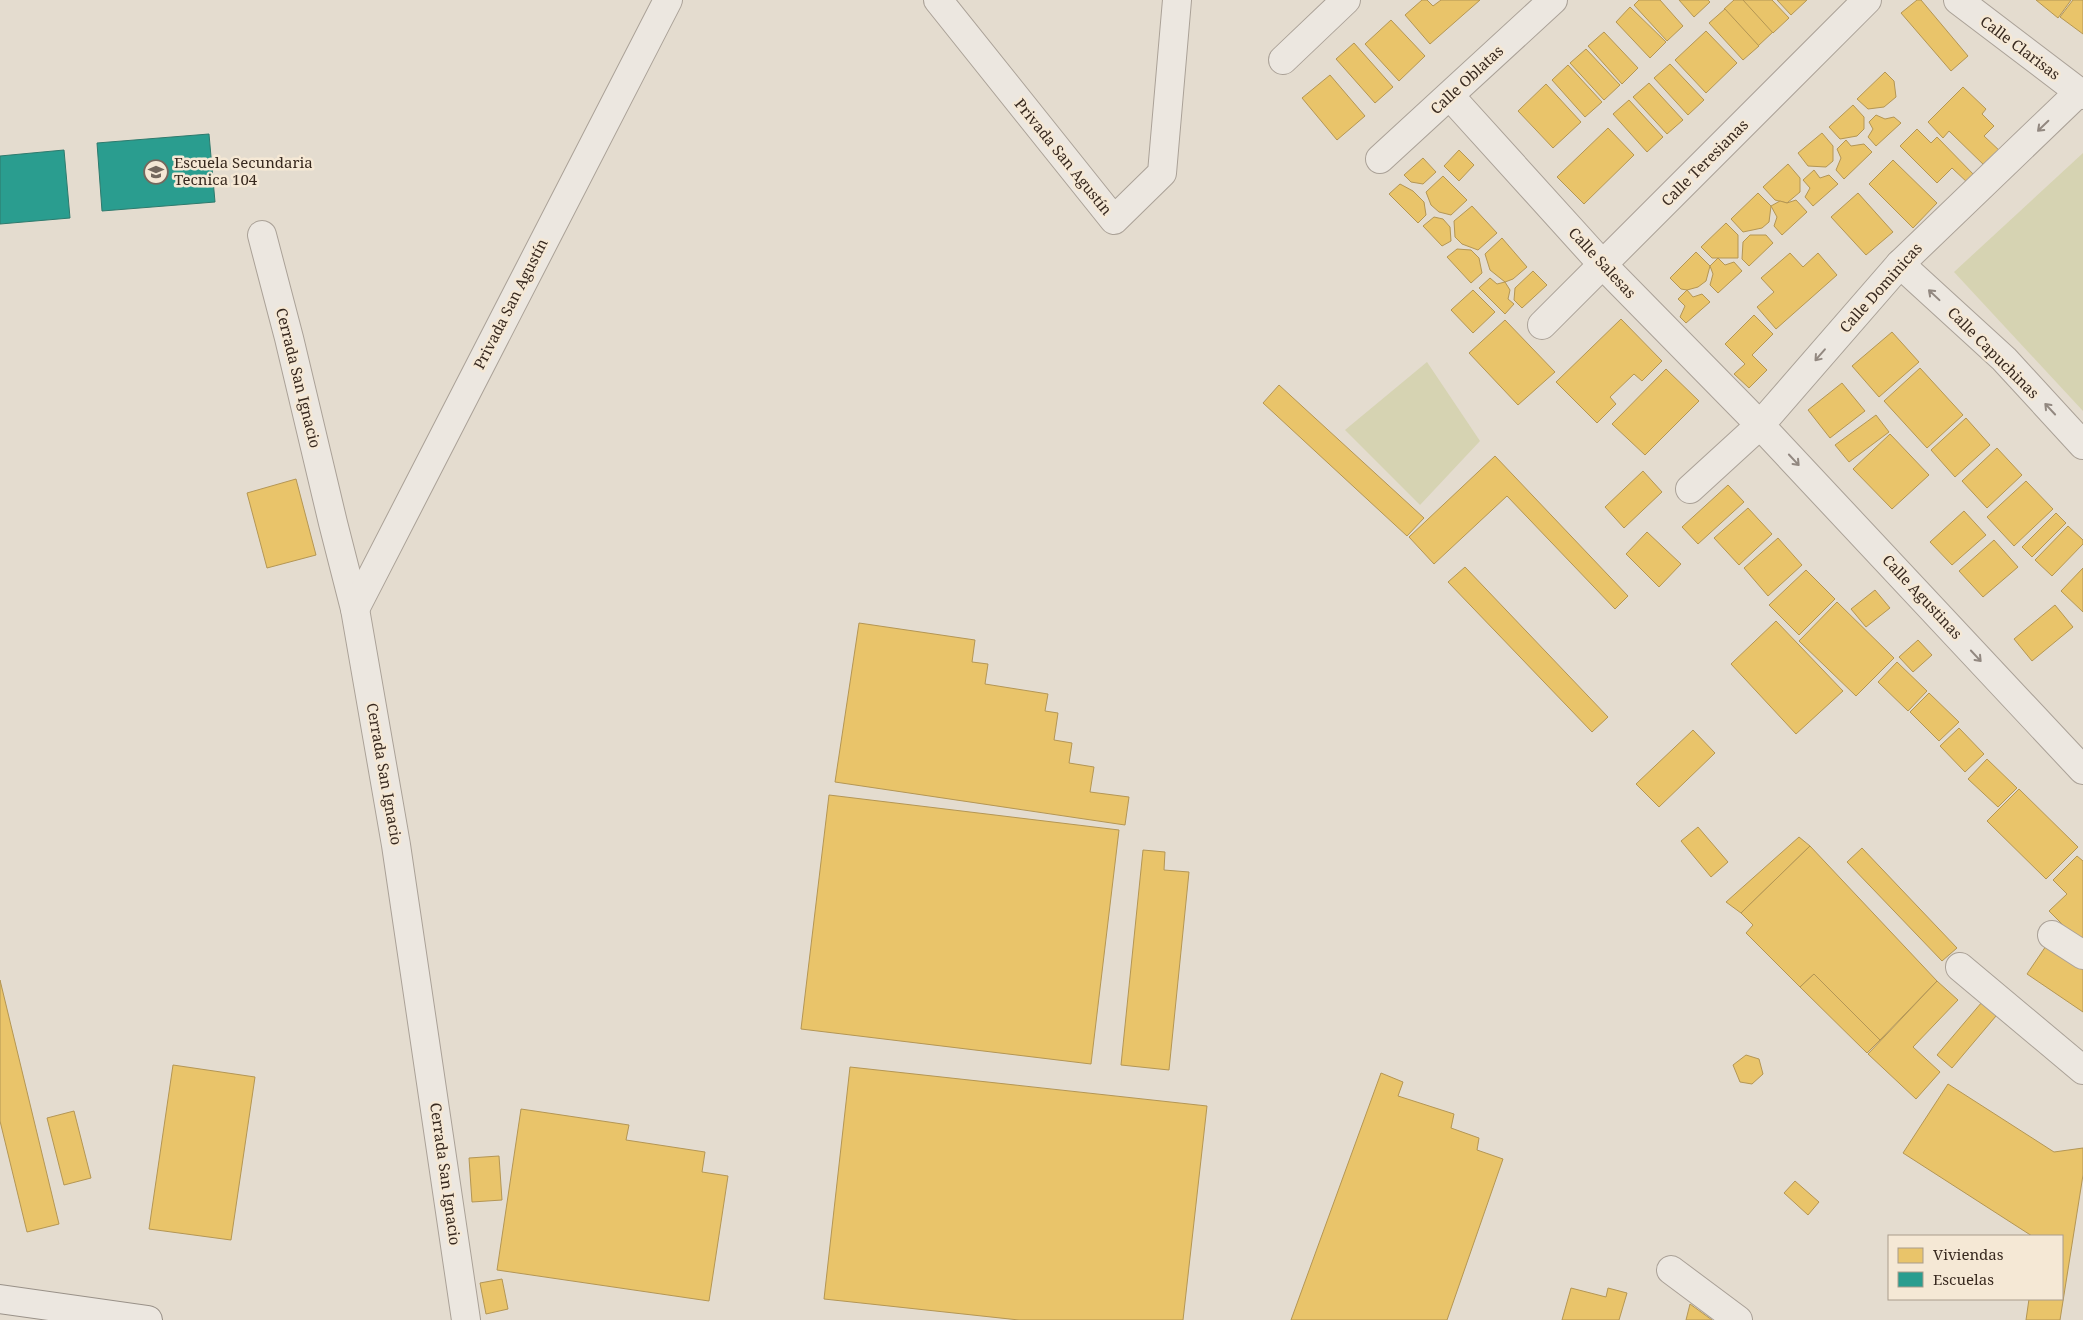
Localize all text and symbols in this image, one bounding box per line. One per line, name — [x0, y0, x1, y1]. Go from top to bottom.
street label: Calle Clarisas — [1977, 11, 2065, 84]
street label: Calle Oblatas — [1426, 40, 1507, 118]
street label: Privada San Agustín — [1011, 94, 1117, 219]
street label: Calle Teresianas — [1656, 114, 1752, 210]
one-way arrow — [2037, 120, 2050, 132]
place label: Escuela Secundaria Tecnica 104 — [174, 152, 313, 189]
school or university icon: Escuela Secundaria Tecnica 104 — [143, 159, 169, 185]
street label: Calle Salesas — [1565, 223, 1641, 302]
street label: Privada San Agustín — [468, 234, 552, 372]
street label: Calle Dominicas — [1835, 238, 1926, 337]
one-way arrow — [1928, 289, 1941, 301]
street label: Calle Capuchinas — [1944, 302, 2044, 403]
street label: Cerrada San Ignacio — [272, 306, 326, 450]
one-way arrow — [1815, 349, 1826, 362]
one-way arrow — [2044, 403, 2056, 416]
one-way arrow — [1788, 454, 1800, 467]
street label: Calle Agustinas — [1878, 550, 1967, 643]
one-way arrow — [1970, 649, 1982, 662]
street label: Cerrada San Ignacio — [363, 701, 407, 846]
street label: Cerrada San Ignacio — [426, 1101, 466, 1246]
legend — [1888, 1235, 2063, 1300]
text: Viviendas — [1933, 1244, 2004, 1264]
text: Escuelas — [1933, 1269, 1994, 1289]

